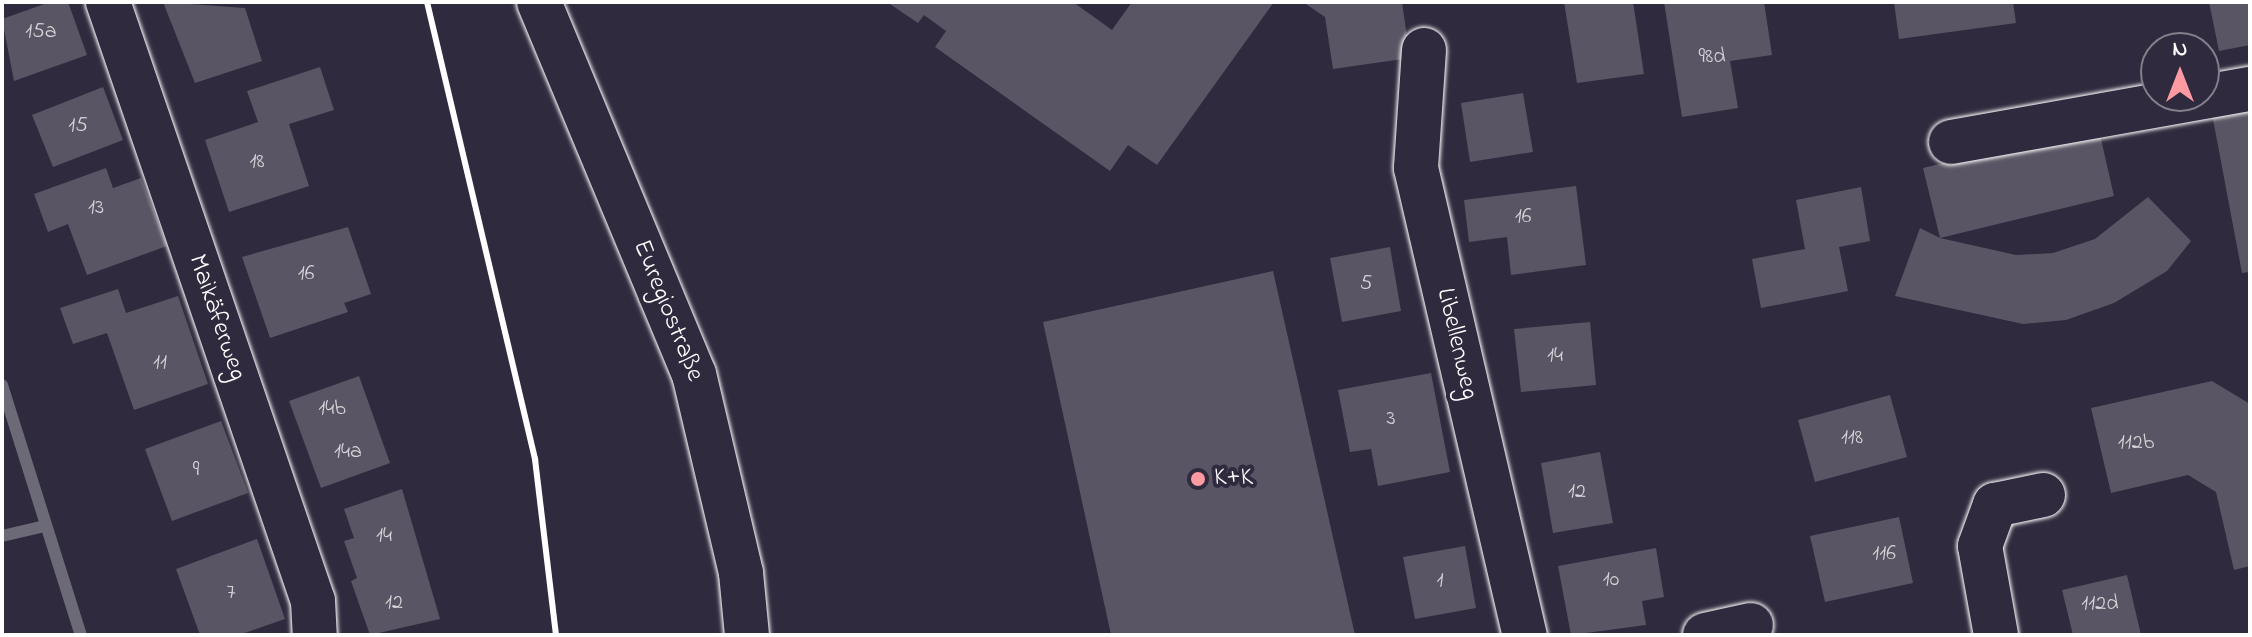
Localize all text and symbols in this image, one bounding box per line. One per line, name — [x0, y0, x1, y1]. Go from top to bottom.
house number: 15a — [25, 20, 57, 46]
north arrow — [2140, 32, 2220, 112]
text: N — [2173, 34, 2187, 66]
house number: 98d — [1698, 45, 1726, 71]
house number: 15 — [68, 114, 88, 140]
house number: 18 — [249, 150, 265, 176]
house number: 13 — [88, 196, 104, 222]
house number: 16 — [1515, 205, 1531, 231]
street label: Euregiostraße — [625, 236, 709, 386]
street label: Maikäferweg — [180, 251, 252, 385]
house number: 16 — [298, 262, 314, 288]
house number: 5 — [1360, 272, 1372, 298]
street label: Libellenweg — [1428, 285, 1484, 403]
house number: 14 — [1547, 344, 1563, 370]
house number: 11 — [153, 351, 167, 377]
house number: 14b — [318, 397, 346, 423]
house number: 3 — [1386, 407, 1396, 433]
house number: 118 — [1841, 426, 1863, 452]
house number: 112b — [2118, 431, 2154, 457]
house number: 14a — [334, 440, 362, 466]
house number: 9 — [193, 458, 199, 484]
place label: K+K — [1214, 463, 1253, 495]
marker: K+K — [1189, 470, 1207, 488]
house number: 12 — [1568, 480, 1586, 506]
house number: 14 — [376, 524, 392, 550]
house number: 116 — [1872, 542, 1896, 568]
house number: 10 — [1603, 568, 1619, 594]
house number: 1 — [1437, 569, 1443, 595]
house number: 7 — [226, 581, 236, 607]
house number: 12 — [385, 591, 403, 617]
house number: 112d — [2081, 592, 2119, 618]

